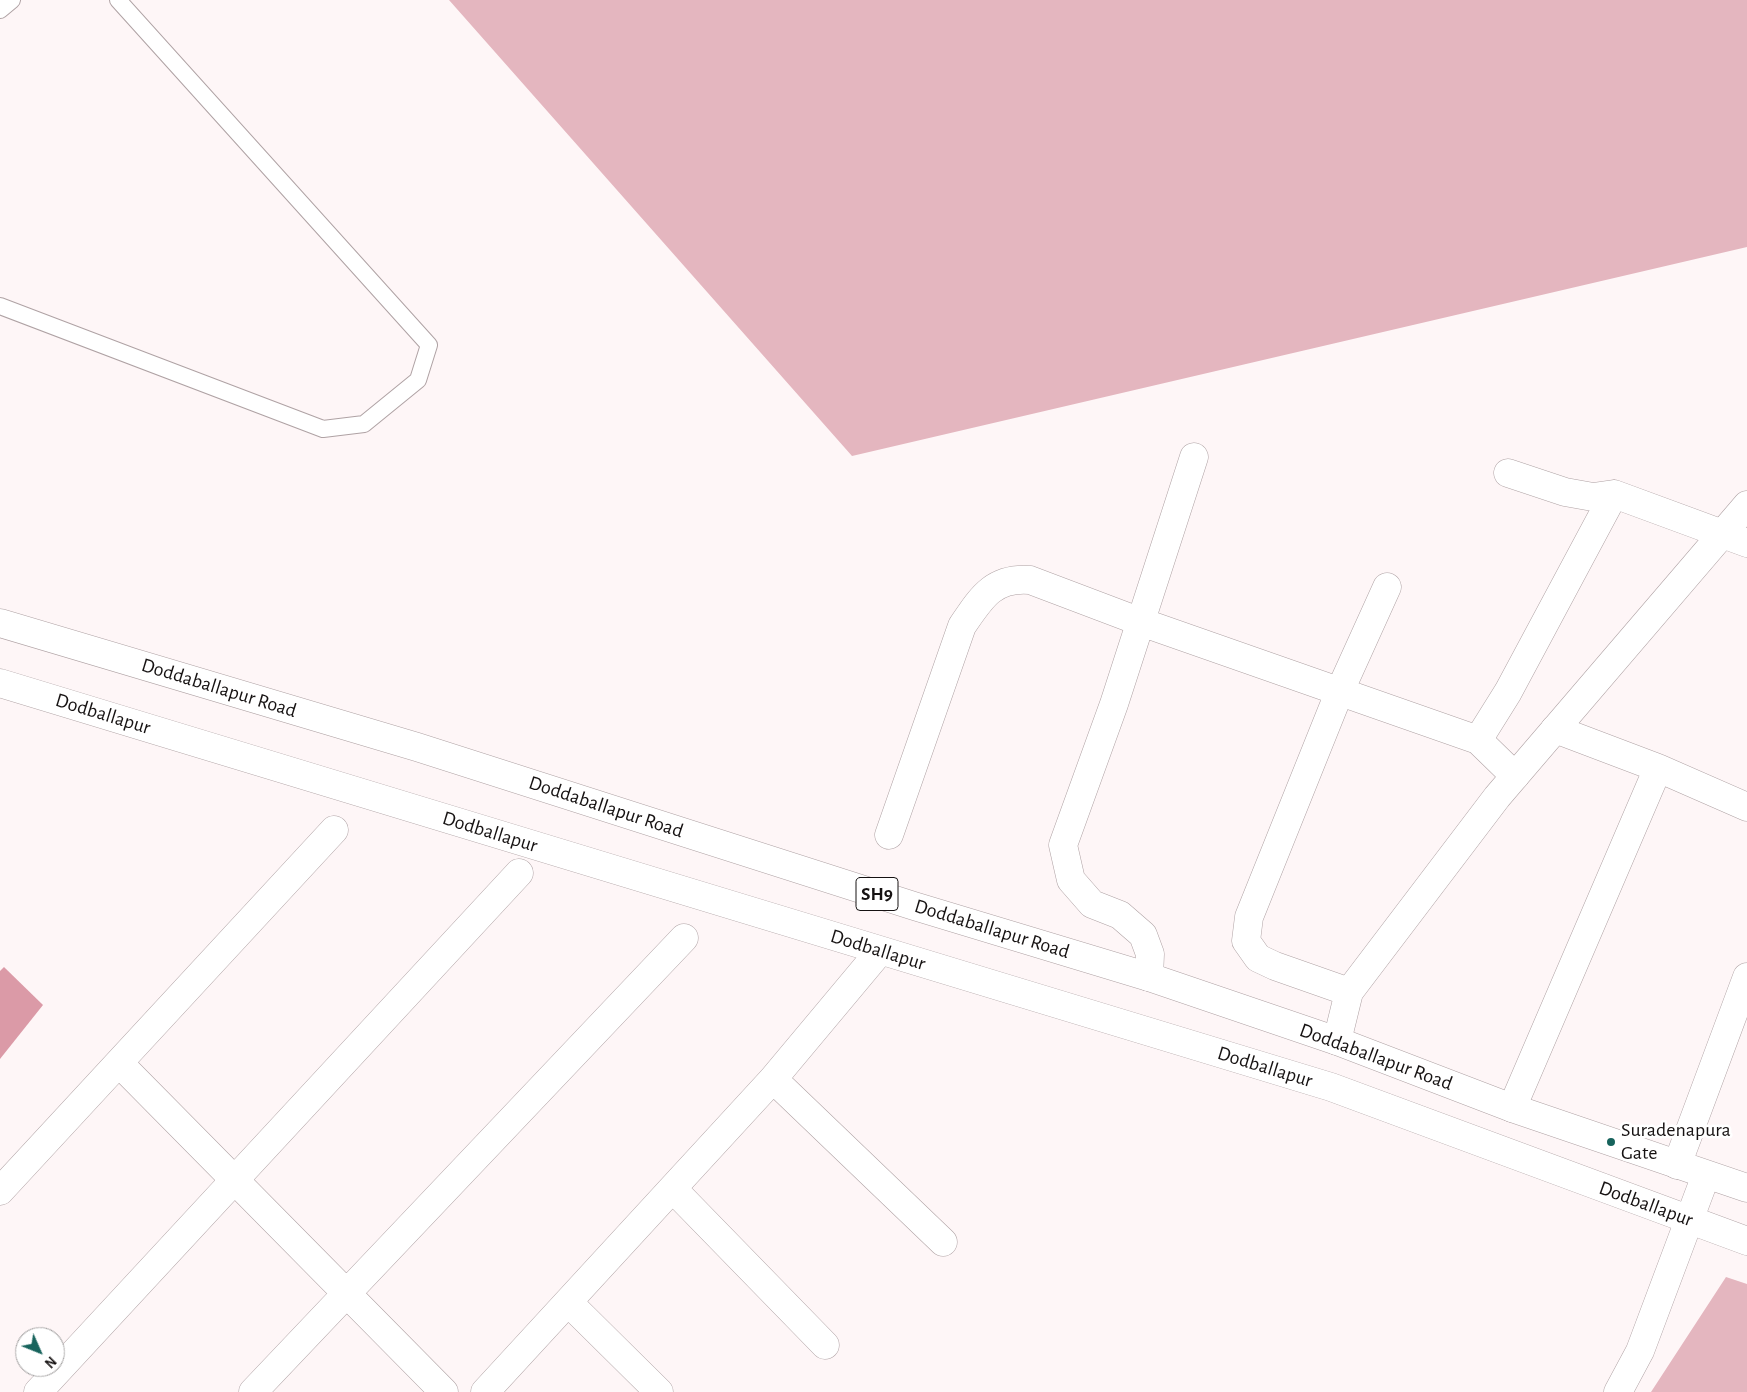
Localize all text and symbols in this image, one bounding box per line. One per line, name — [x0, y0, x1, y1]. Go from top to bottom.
street label: Doddaballapur Road — [138, 653, 300, 723]
street label: Dodballapur — [52, 688, 154, 740]
street label: Doddaballapur Road — [526, 771, 686, 843]
street label: Dodballapur — [439, 806, 541, 858]
road number: SH9 — [856, 878, 898, 911]
street label: Doddaballapur Road — [911, 894, 1073, 964]
street label: Dodballapur — [827, 924, 929, 976]
street label: Doddaballapur Road — [1296, 1018, 1456, 1096]
street label: Dodballapur — [1214, 1041, 1316, 1093]
place label: Suradenapura Gate — [1621, 1118, 1731, 1165]
marker: Suradenapura Gate — [1605, 1136, 1617, 1148]
street label: Dodballapur — [1596, 1176, 1696, 1232]
north arrow — [15, 1327, 65, 1377]
text: N — [42, 1353, 58, 1370]

